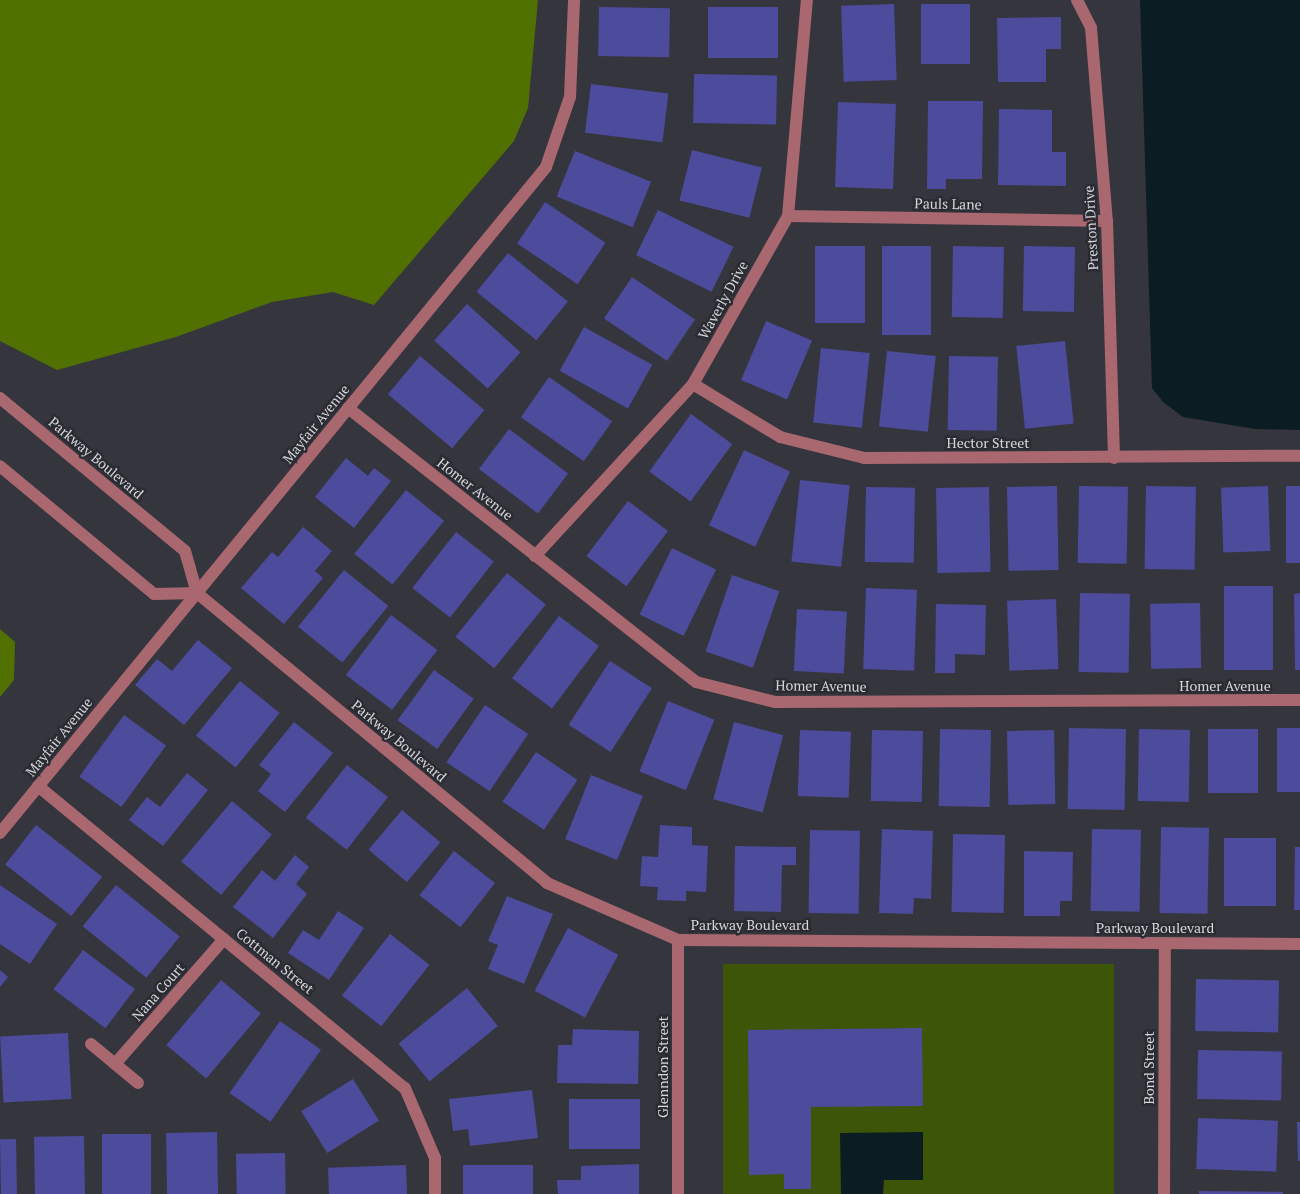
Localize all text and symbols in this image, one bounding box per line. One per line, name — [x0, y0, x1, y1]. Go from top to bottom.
street label: Preston Drive — [1080, 185, 1102, 271]
street label: Pauls Lane — [914, 195, 982, 213]
street label: Waverly Drive — [695, 258, 751, 342]
street label: Mayfair Avenue — [279, 381, 353, 467]
street label: Parkway Boulevard — [45, 414, 147, 502]
street label: Hector Street — [947, 435, 1029, 451]
street label: Homer Avenue — [434, 454, 516, 524]
street label: Homer Avenue — [775, 677, 867, 695]
street label: Homer Avenue — [1179, 678, 1271, 694]
street label: Mayfair Avenue — [22, 694, 96, 780]
street label: Parkway Boulevard — [348, 697, 450, 785]
street label: Parkway Boulevard — [691, 917, 809, 933]
street label: Parkway Boulevard — [1096, 920, 1214, 936]
street label: Cottman Street — [233, 925, 317, 997]
street label: Nana Court — [128, 960, 188, 1024]
street label: Glenndon Street — [655, 1016, 671, 1118]
street label: Bond Street — [1141, 1031, 1157, 1105]

